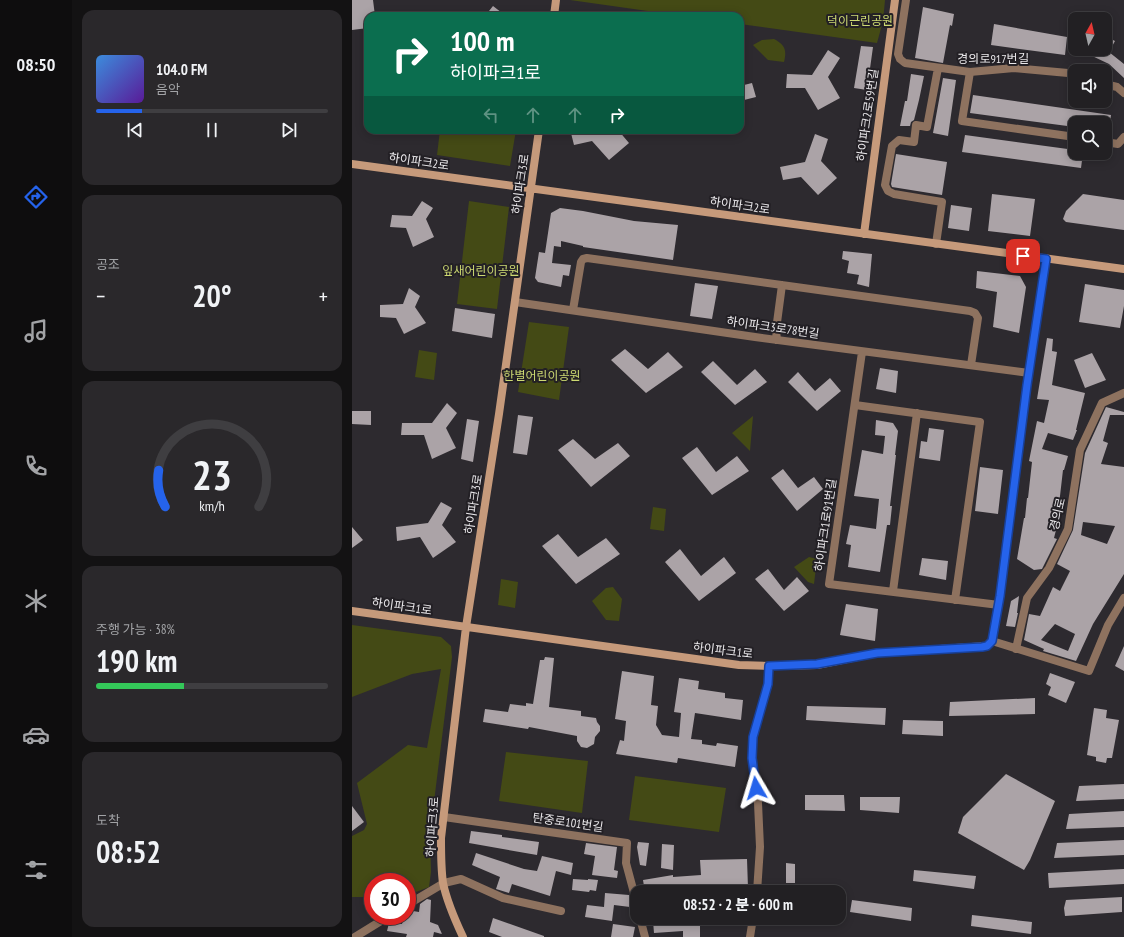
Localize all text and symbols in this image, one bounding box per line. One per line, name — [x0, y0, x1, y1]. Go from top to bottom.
north arrow — [1068, 12, 1112, 56]
map controls — [1068, 12, 1112, 160]
park label: 덕이근린공원 — [827, 13, 893, 28]
text: 100 m — [450, 22, 514, 59]
icon: right — [384, 28, 436, 80]
street label: 경의로917번길 — [957, 51, 1029, 66]
text: 08:50 — [17, 53, 55, 76]
text: 104.0 FM — [156, 60, 207, 79]
text: 하이파크1로 — [450, 61, 541, 84]
button: sound — [1068, 64, 1112, 108]
street label: 하이파크2로59번길 — [853, 68, 881, 162]
text: 음악 — [156, 81, 180, 98]
icon: left — [480, 104, 502, 126]
icon: ahead — [522, 104, 544, 126]
icon: ahead — [564, 104, 586, 126]
icon: right — [606, 104, 628, 126]
button: search — [1068, 116, 1112, 160]
icon: previous — [124, 119, 146, 141]
icon: pause — [201, 119, 223, 141]
icon: next — [278, 119, 300, 141]
street label: 하이파크2로 — [388, 149, 450, 173]
street label: 하이파크3로 — [508, 153, 532, 215]
icon: directions — [22, 183, 50, 211]
street label: 하이파크2로 — [709, 193, 771, 217]
pin — [1006, 239, 1040, 273]
icon: arrive — [1012, 245, 1034, 267]
text: 공조 — [96, 256, 120, 273]
park label: 잎새어린이공원 — [442, 263, 520, 278]
text: 20° — [192, 276, 232, 315]
text: − — [96, 282, 105, 310]
text: + — [319, 282, 328, 310]
street label: 하이파크3로78번길 — [726, 313, 820, 341]
icon: music — [22, 317, 50, 345]
park label: 한별어린이공원 — [503, 368, 581, 383]
text: 23 — [192, 447, 232, 500]
icon: phone — [22, 452, 50, 480]
street label: 하이파크3로 — [461, 473, 485, 535]
street label: 하이파크1로91번길 — [811, 478, 839, 572]
text: km/h — [199, 495, 225, 514]
street label: 경의로 — [1046, 496, 1068, 532]
icon: climate — [22, 587, 50, 615]
street label: 하이파크1로 — [371, 594, 433, 618]
text: 주행 가능 · 38% — [96, 621, 175, 638]
street label: 하이파크1로 — [692, 639, 754, 661]
text: 190 km — [96, 641, 177, 680]
icon: car — [22, 721, 50, 749]
position arrow — [735, 767, 777, 809]
street label: 하이파크3로 — [422, 796, 442, 858]
street label: 탄중로101번길 — [532, 810, 604, 834]
text: 도착 — [96, 812, 120, 829]
text: 08:52 — [96, 832, 161, 871]
icon: filters — [22, 856, 50, 884]
speed limit sign: 30 — [364, 873, 416, 925]
text: 08:52 · 2 분 · 600 m — [683, 895, 793, 914]

